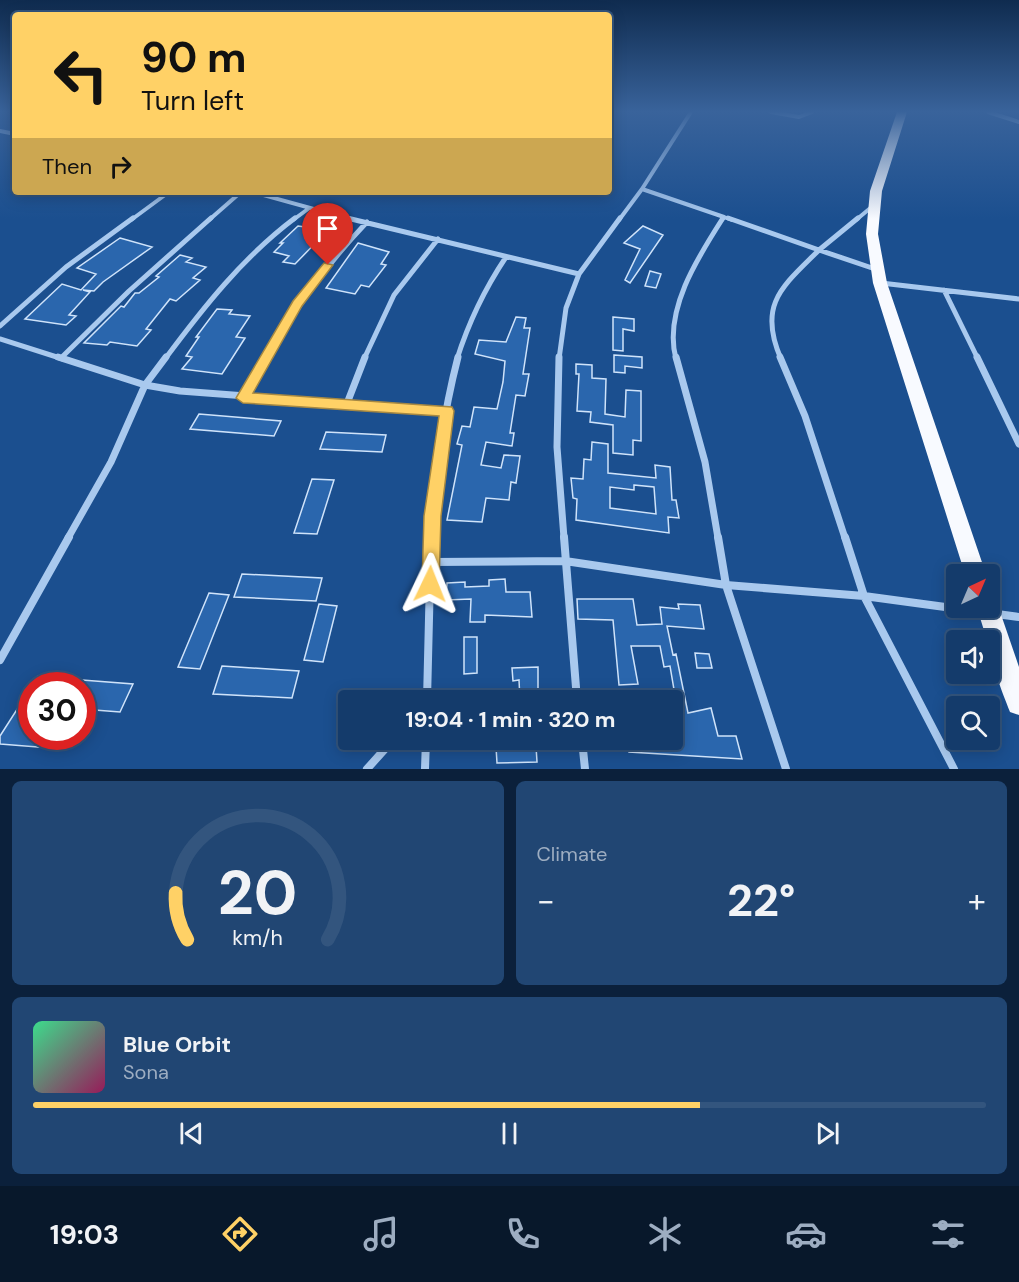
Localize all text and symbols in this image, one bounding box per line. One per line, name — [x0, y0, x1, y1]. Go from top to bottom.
text: 90 m — [141, 30, 247, 85]
icon: left — [42, 36, 120, 114]
text: Turn left — [141, 83, 244, 118]
icon: right — [104, 150, 137, 183]
text: Then — [42, 152, 92, 181]
pin — [302, 203, 353, 265]
icon: arrive — [311, 212, 344, 245]
position arrow — [398, 552, 462, 616]
north arrow — [946, 564, 1000, 618]
map controls — [946, 564, 1000, 750]
button: sound — [946, 630, 1000, 684]
speed limit sign: 30 — [18, 672, 96, 750]
button: search — [946, 696, 1000, 750]
text: 19:04 · 1 min · 320 m — [406, 705, 615, 734]
text: Climate — [537, 841, 607, 867]
text: 20 — [218, 852, 298, 933]
text: 22° — [727, 871, 795, 930]
text: − — [537, 879, 555, 922]
text: + — [968, 879, 986, 922]
text: km/h — [232, 924, 283, 952]
text: Blue Orbit — [123, 1030, 231, 1059]
text: Sona — [123, 1059, 169, 1085]
icon: previous — [175, 1117, 208, 1150]
icon: pause — [493, 1117, 526, 1150]
icon: next — [811, 1117, 844, 1150]
icon: directions — [219, 1213, 261, 1255]
icon: music — [360, 1213, 402, 1255]
icon: phone — [502, 1213, 544, 1255]
icon: climate — [644, 1213, 686, 1255]
icon: car — [785, 1213, 827, 1255]
icon: filters — [927, 1213, 969, 1255]
text: 19:03 — [50, 1217, 119, 1252]

